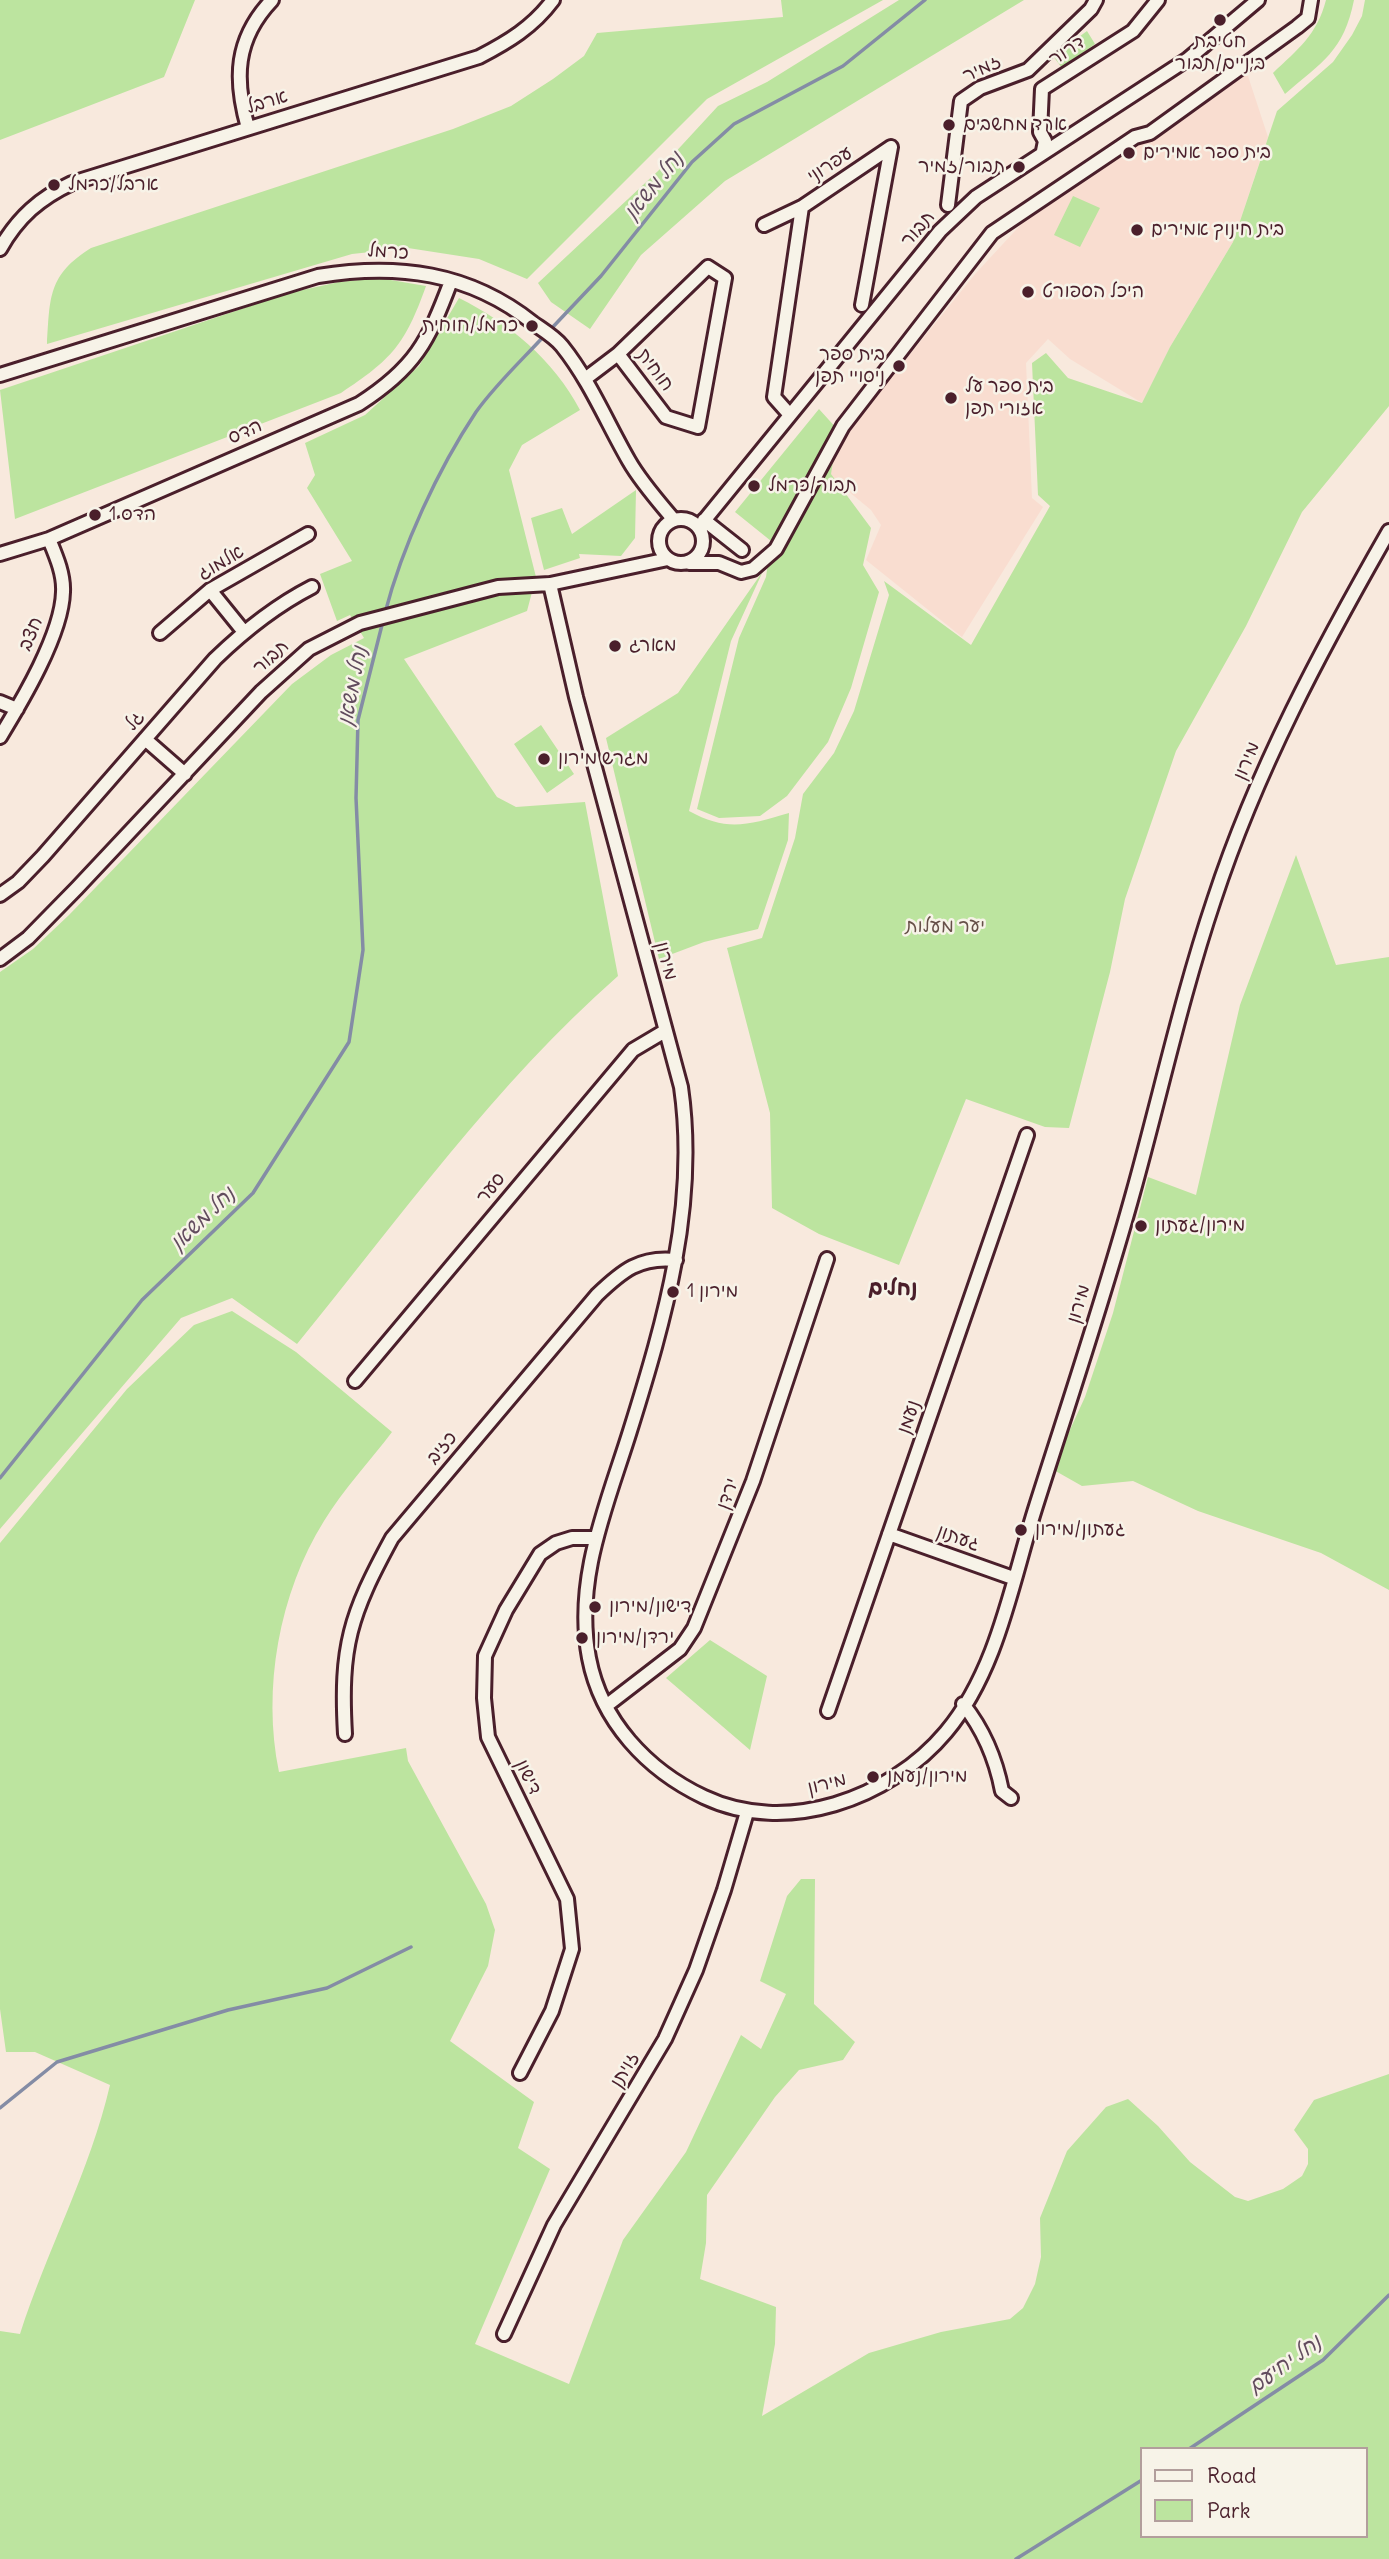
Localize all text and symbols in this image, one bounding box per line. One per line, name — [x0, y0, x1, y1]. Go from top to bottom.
marker: חטיבת ביניים/תבור — [1212, 12, 1228, 28]
street label: דרור — [1045, 31, 1089, 71]
place label: חטיבת ביניים/תבור — [1175, 31, 1265, 75]
street label: זמיר — [959, 50, 1005, 88]
street label: ארבל — [244, 85, 290, 119]
place label: ארד מחשבים — [963, 114, 1067, 136]
marker: ארד מחשבים — [941, 117, 957, 133]
street label: עפרוני — [803, 142, 857, 188]
place label: בית ספר אמירים — [1143, 142, 1271, 164]
marker: בית ספר אמירים — [1121, 145, 1137, 161]
water label: נחל משאן — [619, 147, 689, 225]
place label: תבור/זמיר — [918, 156, 1005, 178]
marker: תבור/זמיר — [1011, 159, 1027, 175]
place label: ארבל/כרמל — [68, 174, 159, 196]
marker: ארבל/כרמל — [46, 177, 62, 193]
street label: תבור — [896, 206, 940, 252]
place label: בית חינוך אמירים — [1151, 219, 1284, 241]
marker: בית חינוך אמירים — [1129, 222, 1145, 238]
street label: כרמל — [366, 239, 410, 265]
place label: היכל הספורט — [1042, 281, 1144, 303]
marker: היכל הספורט — [1020, 284, 1036, 300]
place label: כרמל/חוחית — [422, 315, 518, 337]
marker: כרמל/חוחית — [524, 318, 540, 334]
street label: חוחית — [631, 344, 679, 396]
place label: בית ספר ניסויי תפן — [815, 344, 885, 388]
marker: בית ספר ניסויי תפן — [891, 358, 907, 374]
place label: בית ספר על אזורי תפן — [965, 376, 1054, 420]
marker: בית ספר על אזורי תפן — [943, 390, 959, 406]
street label: הדס — [224, 414, 266, 450]
place label: תבור/כרמל — [768, 475, 857, 497]
marker: תבור/כרמל — [746, 478, 762, 494]
place label: הדס 1 — [109, 504, 156, 526]
marker: הדס 1 — [87, 507, 103, 523]
street label: אלמוג — [194, 540, 248, 586]
street label: חצב — [14, 614, 48, 654]
street label: תבור — [248, 635, 294, 679]
place label: מארג — [629, 635, 677, 657]
marker: מארג — [607, 638, 623, 654]
water label: נחל משאן — [333, 644, 373, 728]
street label: גל — [120, 706, 150, 736]
street label: מירון — [1229, 738, 1265, 784]
place label: מגרש מירון — [558, 748, 649, 770]
marker: מגרש מירון — [536, 751, 552, 767]
park label: יער מעלות — [905, 916, 985, 938]
street label: מירון — [650, 939, 682, 983]
street label: סער — [472, 1168, 510, 1208]
water label: נחל משאן — [165, 1182, 241, 1256]
place label: מירון/געתון — [1155, 1215, 1245, 1237]
marker: מירון/געתון — [1133, 1218, 1149, 1234]
district label: נחלים — [868, 1276, 918, 1302]
place label: מירון 1 — [687, 1281, 738, 1303]
street label: מירון — [1062, 1282, 1096, 1326]
marker: מירון 1 — [665, 1284, 681, 1300]
street label: נעמן — [893, 1397, 925, 1437]
street label: כזיב — [422, 1427, 462, 1469]
street label: ירדן — [712, 1475, 744, 1513]
place label: געתון/מירון — [1035, 1519, 1125, 1541]
street label: געתון — [933, 1520, 983, 1556]
marker: געתון/מירון — [1013, 1522, 1029, 1538]
place label: דישון/מירון — [609, 1596, 692, 1618]
marker: דישון/מירון — [587, 1599, 603, 1615]
place label: ירדן/מירון — [596, 1627, 674, 1649]
marker: ירדן/מירון — [574, 1630, 590, 1646]
street label: דישון — [510, 1756, 546, 1798]
place label: מירון/נעמן — [887, 1766, 968, 1788]
street label: מירון — [805, 1768, 849, 1800]
marker: מירון/נעמן — [865, 1769, 881, 1785]
street label: זויתן — [606, 2048, 644, 2092]
water label: נחל יחיעם — [1244, 2330, 1326, 2400]
legend — [1140, 2447, 1368, 2538]
text: Road — [1207, 2462, 1256, 2489]
text: Park — [1207, 2497, 1250, 2524]

